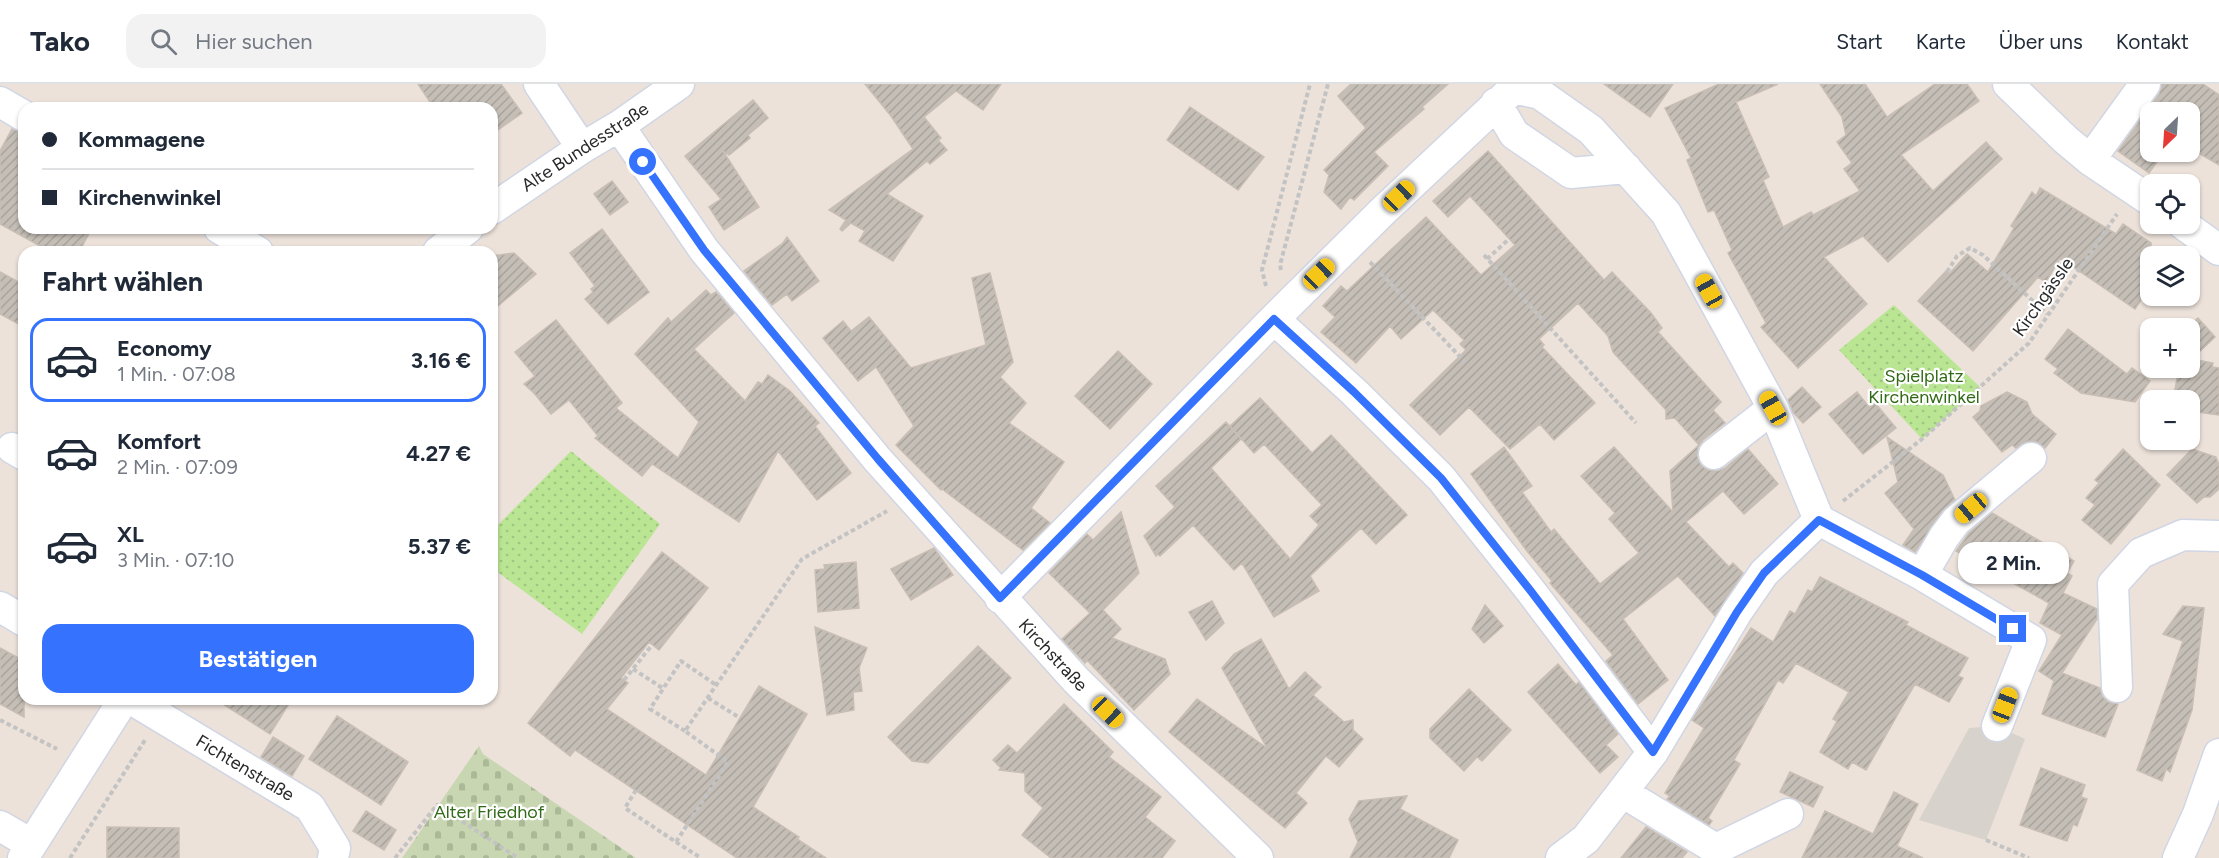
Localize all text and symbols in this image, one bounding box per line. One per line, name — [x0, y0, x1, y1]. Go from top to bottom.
search box — [126, 14, 546, 68]
text: Tako — [30, 24, 90, 58]
icon: search — [147, 25, 180, 58]
text: Hier suchen — [195, 28, 313, 55]
text: Start — [1836, 29, 1883, 54]
text: Karte — [1916, 29, 1966, 54]
text: Über uns — [1999, 29, 2083, 54]
text: Kontakt — [2116, 29, 2189, 54]
street label: Alte Bundesstraße — [517, 98, 653, 196]
north arrow — [2140, 102, 2200, 162]
map controls — [2140, 102, 2200, 450]
text: Kommagene — [78, 126, 205, 153]
route start — [629, 148, 656, 175]
button: locate — [2140, 174, 2200, 234]
car — [1380, 177, 1418, 215]
text: Kirchenwinkel — [78, 184, 221, 211]
button: layers — [2140, 246, 2200, 306]
street label: Kirchgässle — [2008, 253, 2078, 341]
car — [1300, 255, 1338, 293]
text: Fahrt wählen — [42, 265, 203, 298]
car — [1692, 271, 1726, 311]
button: + — [2140, 318, 2200, 378]
icon: car — [45, 333, 99, 387]
text: Economy — [117, 335, 212, 362]
text: 3.16 € — [411, 347, 471, 374]
text: 1 Min. · 07:08 — [117, 362, 236, 386]
park label: Spielplatz Kirchenwinkel — [1868, 365, 1980, 408]
car — [1756, 388, 1790, 428]
button: − — [2140, 390, 2200, 450]
icon: car — [45, 426, 99, 480]
text: Komfort — [117, 428, 201, 455]
text: 4.27 € — [406, 440, 471, 467]
text: 2 Min. · 07:09 — [117, 455, 238, 479]
car — [1951, 490, 1991, 526]
icon: car — [45, 519, 99, 573]
text: XL — [117, 521, 144, 548]
text: 5.37 € — [408, 533, 471, 560]
callout: 2 Min. — [1958, 542, 2068, 584]
text: 3 Min. · 07:10 — [117, 548, 234, 572]
text: 2 Min. — [1986, 551, 2041, 575]
street label: Kirchstraße — [1014, 614, 1092, 696]
route end — [1999, 615, 2026, 642]
button: Bestätigen — [42, 624, 474, 693]
car — [1990, 685, 2020, 725]
car — [1089, 693, 1127, 731]
street label: Fichtenstraße — [192, 730, 298, 806]
park label: Alter Friedhof — [434, 801, 545, 823]

